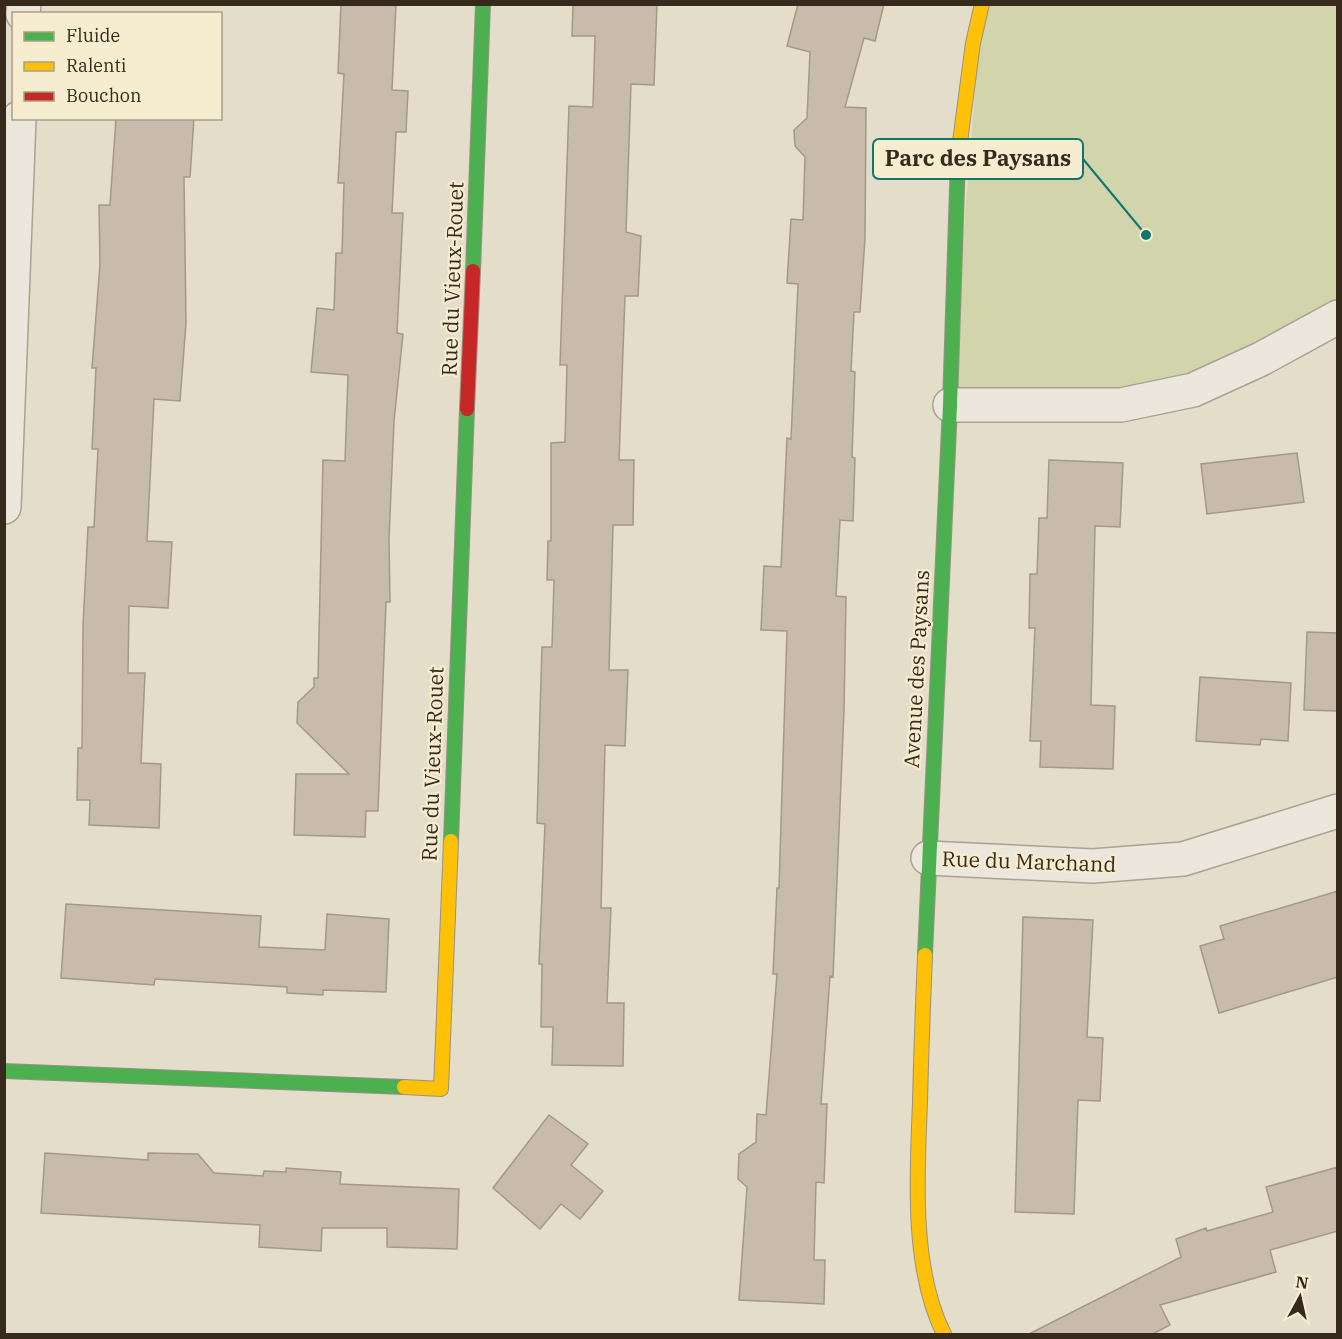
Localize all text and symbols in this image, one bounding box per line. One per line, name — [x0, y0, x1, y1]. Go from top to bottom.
legend — [12, 12, 222, 120]
text: Fluide — [66, 24, 120, 47]
text: Ralenti — [66, 54, 127, 77]
text: Bouchon — [66, 84, 142, 107]
callout: Parc des Paysans — [873, 139, 1083, 179]
text: Parc des Paysans — [885, 143, 1071, 172]
street label: Rue du Vieux-Rouet — [435, 181, 469, 377]
street label: Avenue des Paysans — [897, 569, 935, 769]
street label: Rue du Vieux-Rouet — [415, 666, 449, 862]
street label: Rue du Marchand — [941, 844, 1117, 878]
north arrow — [1270, 1267, 1330, 1327]
text: N — [1294, 1271, 1310, 1293]

